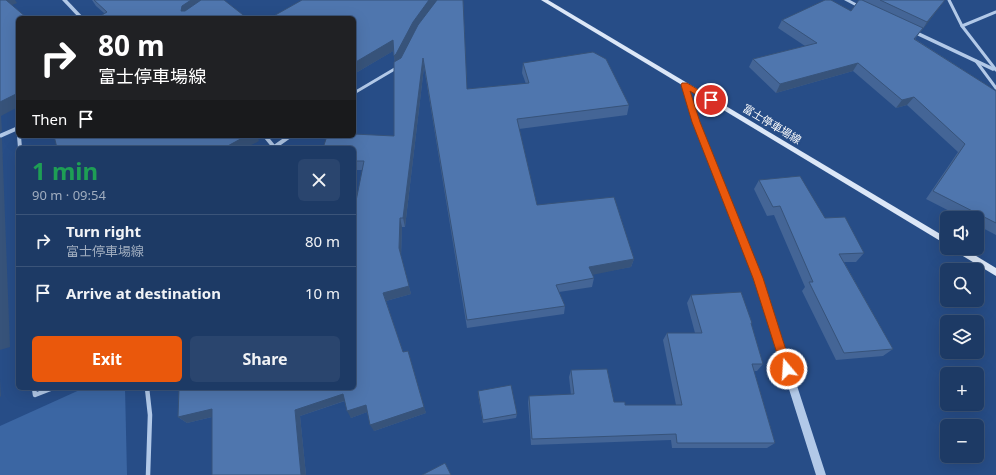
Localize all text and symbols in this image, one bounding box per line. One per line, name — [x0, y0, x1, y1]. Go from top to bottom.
text: 80 m — [98, 26, 165, 64]
icon: right — [32, 32, 84, 84]
text: 富士停車場線 — [98, 64, 206, 88]
pin — [694, 83, 728, 117]
icon: arrive — [700, 89, 722, 111]
street label: 富士停車場線 — [740, 100, 804, 147]
icon: arrive — [75, 108, 97, 130]
text: Then — [32, 109, 67, 129]
text: 1 min — [32, 154, 98, 187]
button: close — [298, 159, 340, 201]
text: 90 m · 09:54 — [32, 186, 106, 204]
map controls — [940, 211, 984, 463]
button: sound — [940, 211, 984, 255]
text: Turn right — [66, 221, 141, 241]
icon: right — [32, 230, 54, 252]
text: 80 m — [305, 231, 340, 251]
text: 富士停車場線 — [66, 242, 144, 260]
button: search — [940, 263, 984, 307]
icon: arrive — [32, 282, 54, 304]
text: Arrive at destination — [66, 283, 221, 303]
text: 10 m — [305, 283, 340, 303]
button: layers — [940, 315, 984, 359]
button: Exit — [32, 336, 182, 382]
button: Share — [190, 336, 340, 382]
position arrow — [766, 348, 808, 390]
button: + — [940, 367, 984, 411]
button: − — [940, 419, 984, 463]

